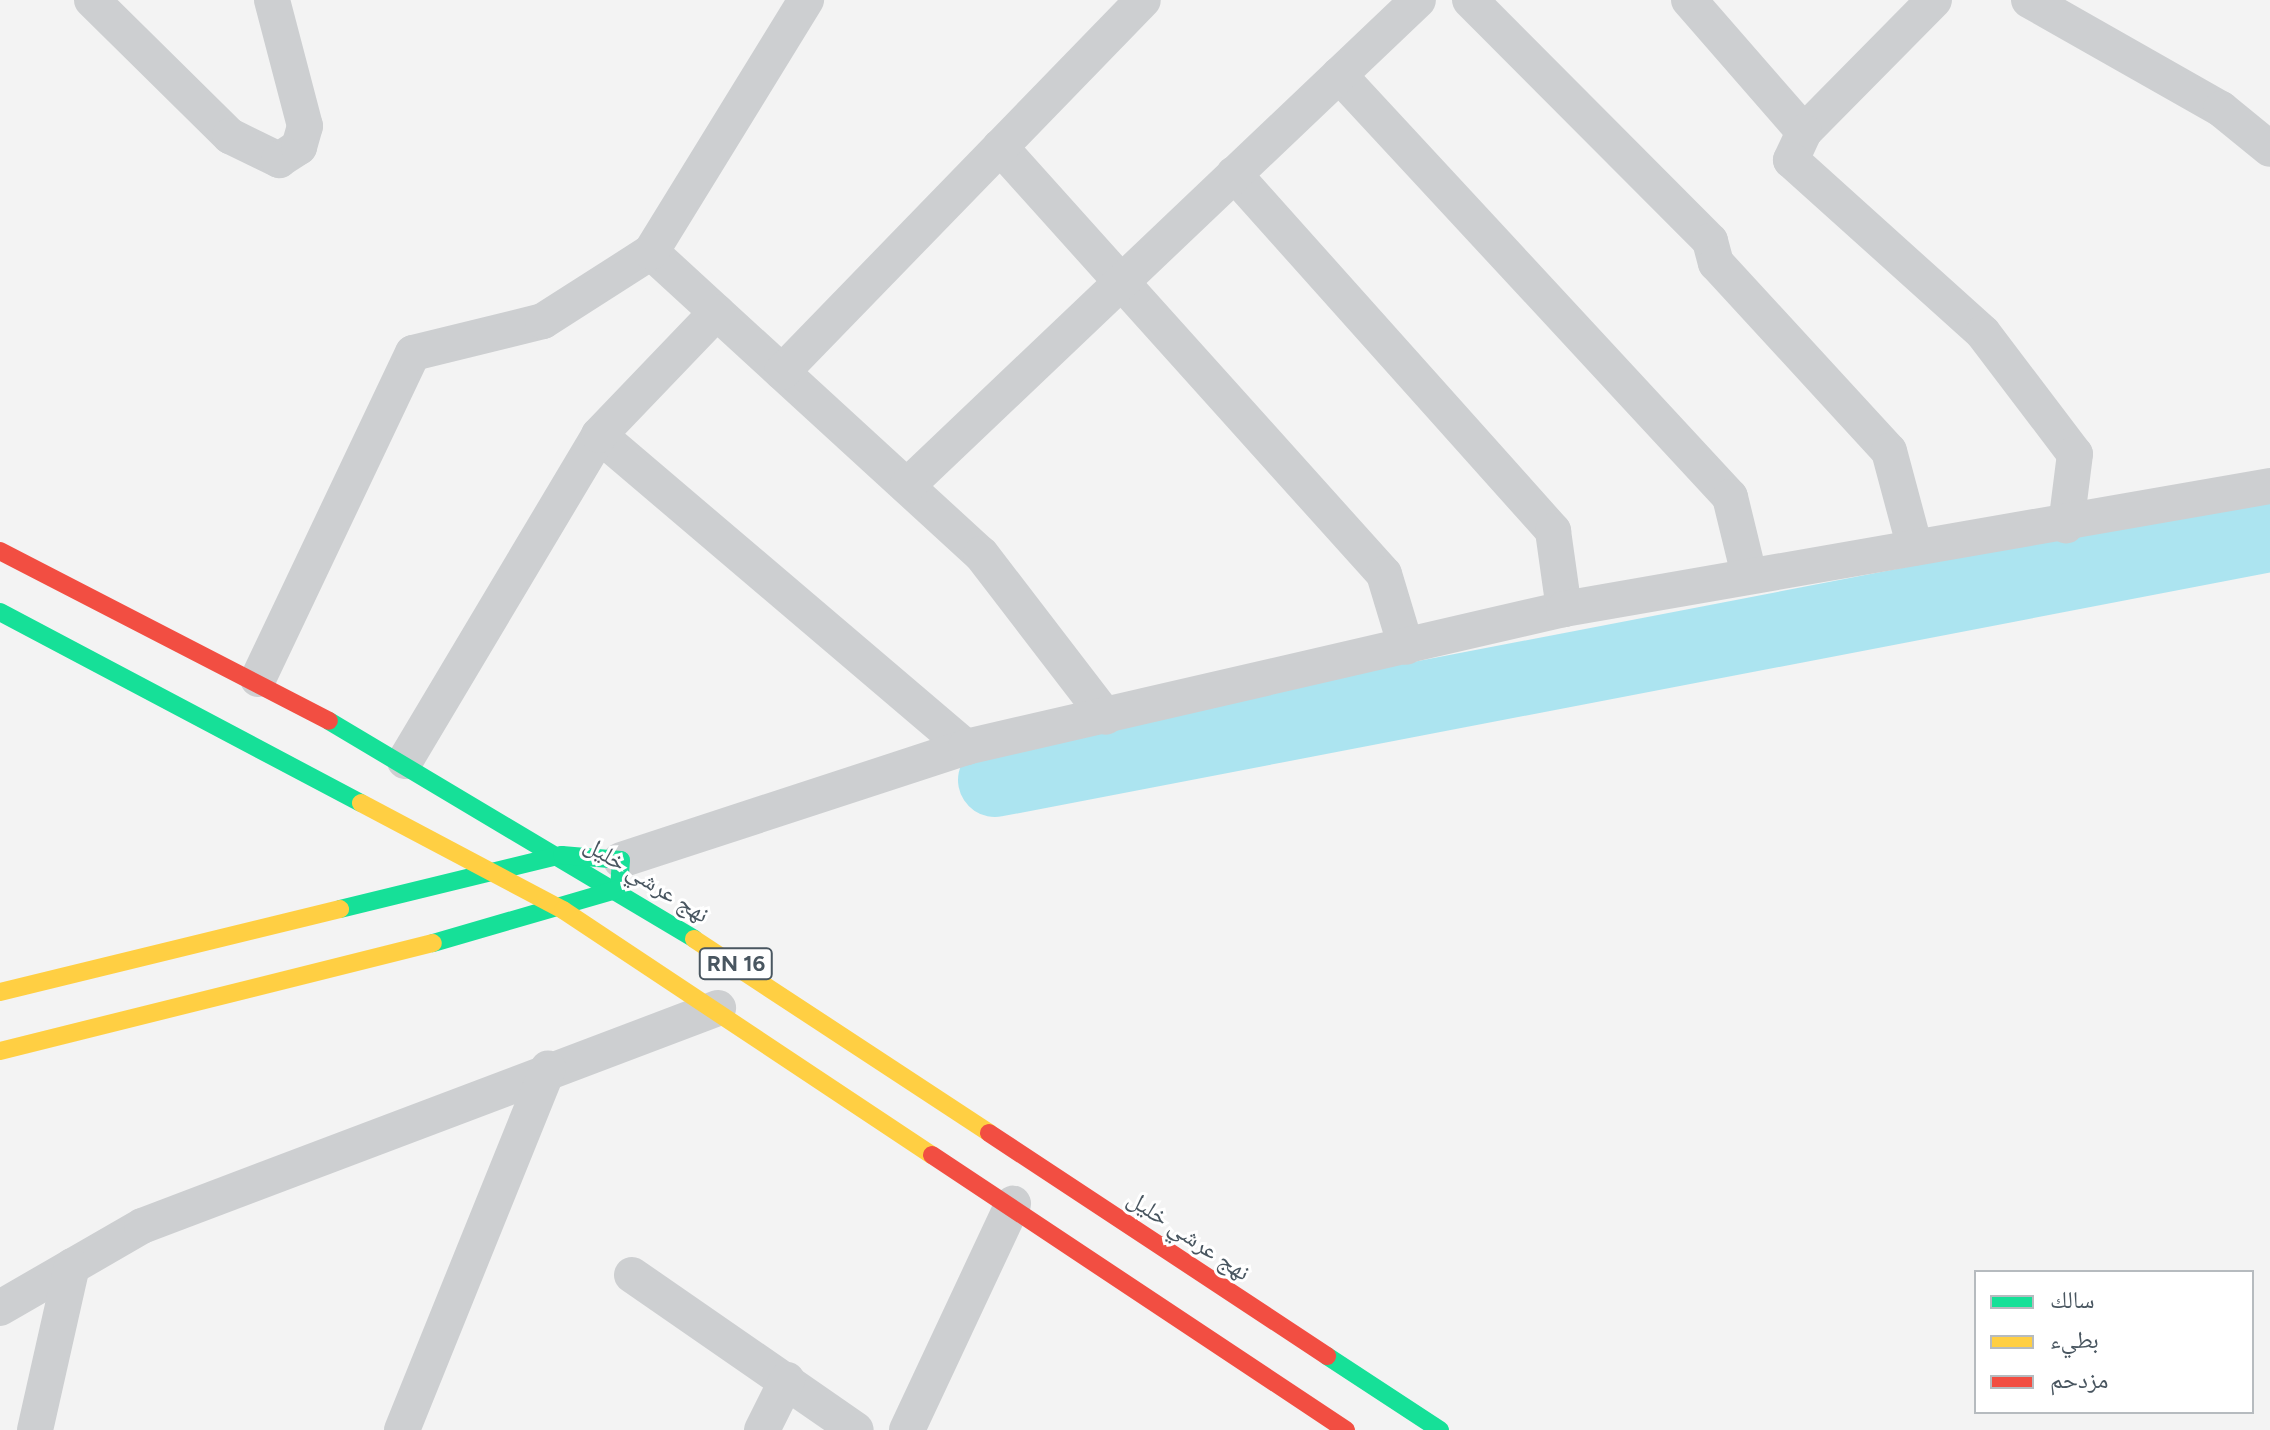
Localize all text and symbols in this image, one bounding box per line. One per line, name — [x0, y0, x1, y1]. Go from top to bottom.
street label: نهج عرشي خليل — [579, 829, 715, 929]
road number: RN 16 — [698, 946, 774, 982]
street label: نهج عرشي خليل — [1122, 1183, 1256, 1287]
legend — [1974, 1270, 2254, 1414]
text: سالك — [2050, 1285, 2095, 1314]
text: بطيء — [2050, 1325, 2099, 1354]
text: مزدحم — [2050, 1365, 2109, 1394]

